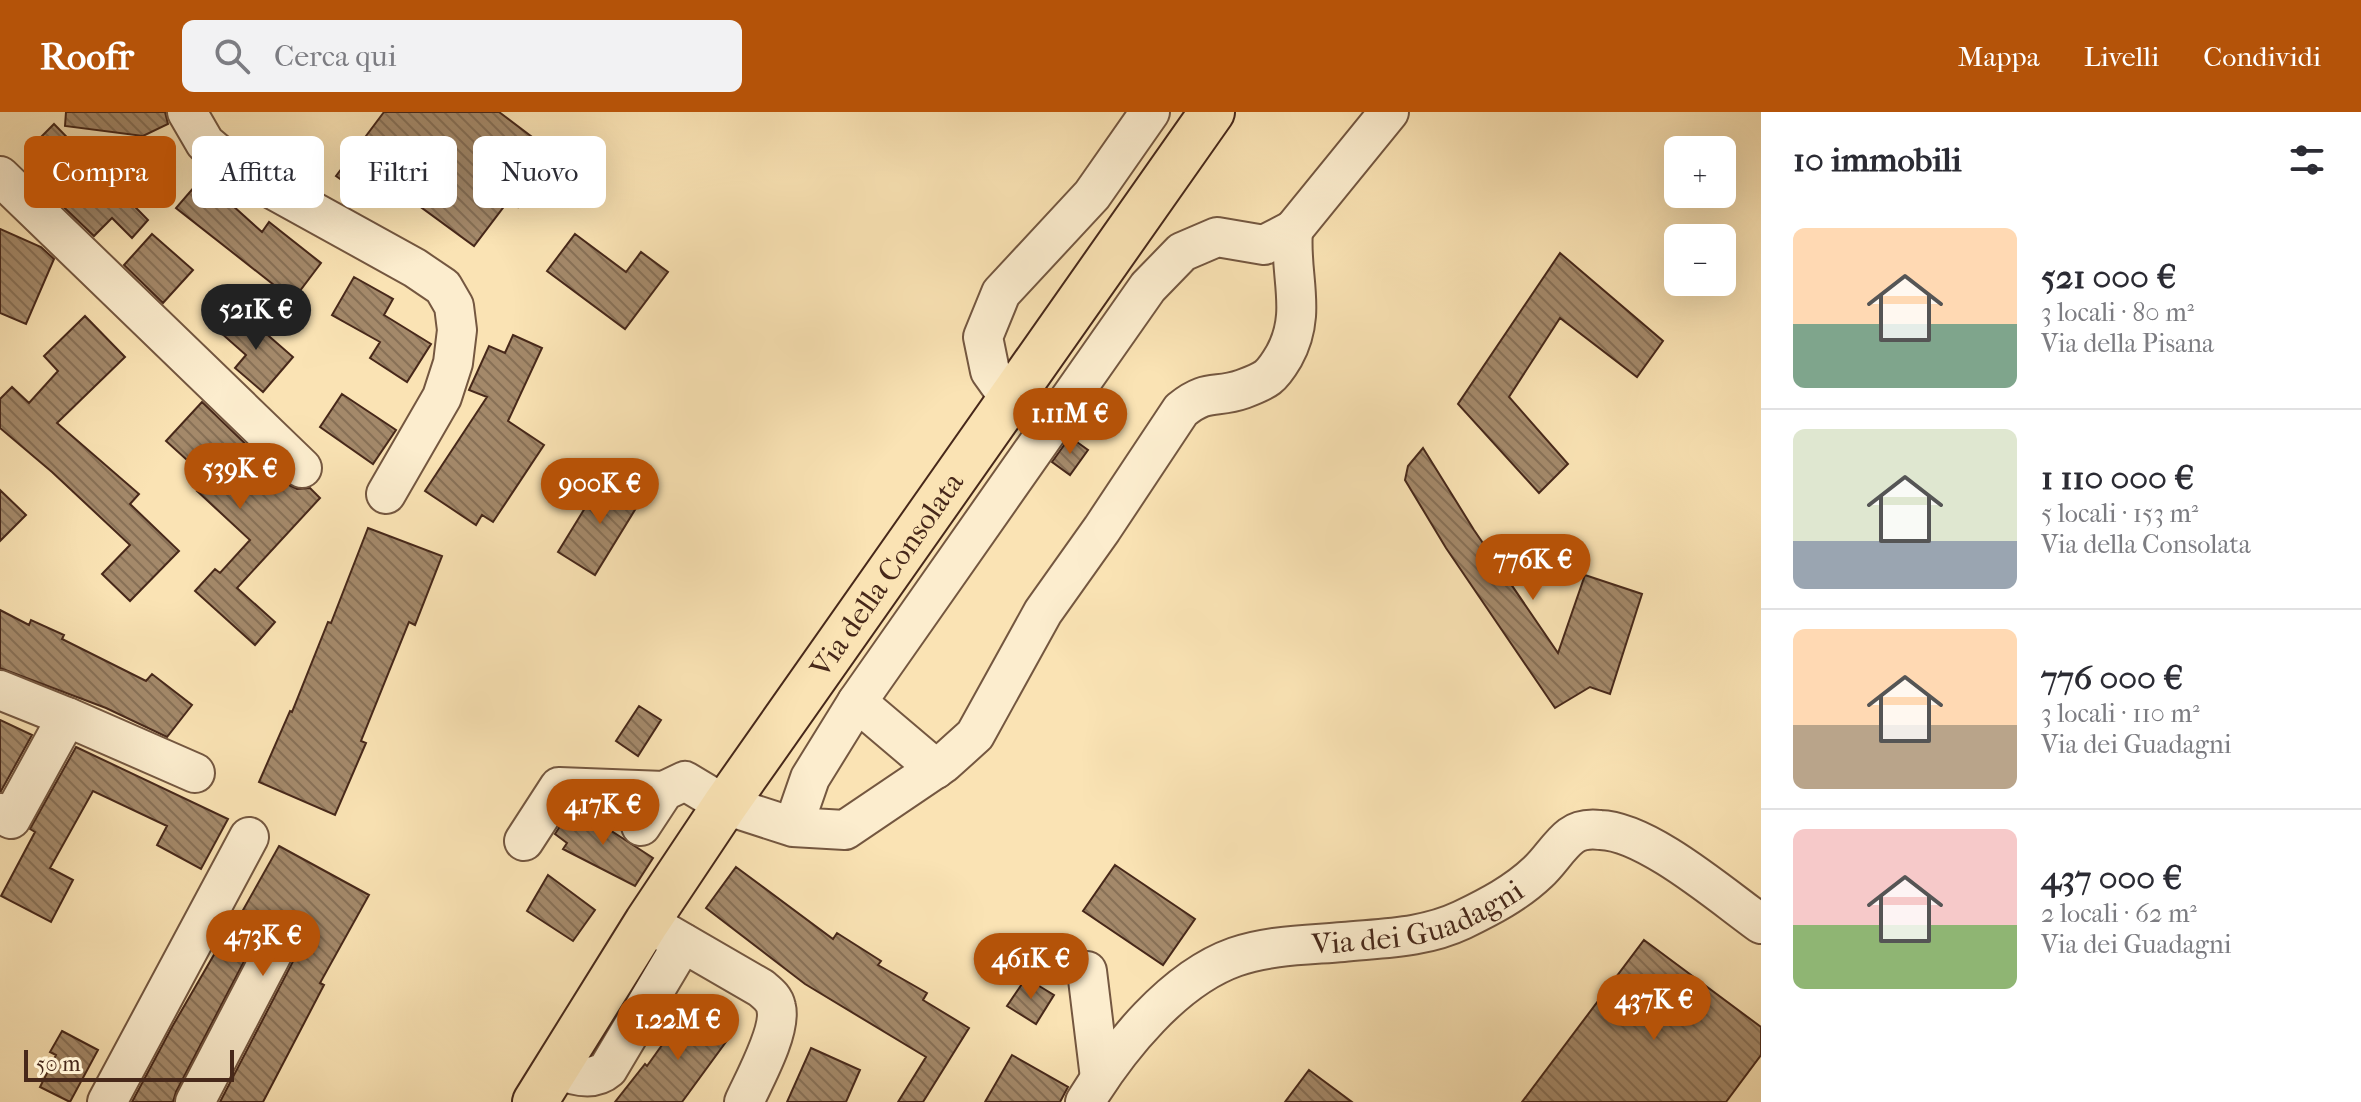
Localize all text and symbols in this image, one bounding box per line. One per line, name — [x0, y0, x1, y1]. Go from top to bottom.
search box — [182, 20, 742, 92]
text: Roofr — [40, 34, 134, 79]
icon: search — [210, 34, 254, 78]
text: Cerca qui — [274, 39, 397, 74]
text: Mappa — [1958, 40, 2040, 73]
text: Livelli — [2084, 40, 2159, 73]
text: Condividi — [2203, 40, 2321, 73]
chip: Compra — [24, 136, 176, 208]
chip: Affitta — [192, 136, 324, 208]
chip: Filtri — [340, 136, 457, 208]
chip: Nuovo — [473, 136, 606, 208]
map controls — [1664, 136, 1736, 296]
button: + — [1664, 136, 1736, 208]
icon: filters — [2285, 138, 2329, 182]
text: 10 immobili — [1793, 140, 1962, 180]
button: − — [1664, 224, 1736, 296]
text: 521 000 € — [2041, 257, 2176, 297]
icon: home — [1857, 260, 1953, 356]
pin: 521K € — [191, 284, 321, 352]
text: 521K € — [219, 294, 293, 325]
text: 3 locali · 80 m² — [2041, 297, 2194, 328]
text: Via della Pisana — [2041, 328, 2214, 359]
pin: 1.11M € — [996, 388, 1144, 456]
text: 1.11M € — [1031, 398, 1109, 429]
pin: 539K € — [175, 443, 305, 511]
text: 539K € — [202, 453, 278, 484]
pin: 900K € — [535, 458, 665, 526]
text: 1 110 000 € — [2041, 458, 2194, 498]
icon: home — [1857, 461, 1953, 557]
street label: Via della Consolata — [803, 465, 972, 685]
text: 900K € — [559, 468, 641, 499]
text: 5 locali · 153 m² — [2041, 498, 2198, 529]
text: Via della Consolata — [2041, 529, 2251, 560]
pin: 776K € — [1468, 534, 1598, 602]
text: 776K € — [1493, 544, 1573, 575]
text: 776 000 € — [2041, 658, 2183, 698]
icon: home — [1857, 661, 1953, 757]
text: 3 locali · 110 m² — [2041, 698, 2199, 729]
text: Via dei Guadagni — [2041, 729, 2232, 760]
pin: 417K € — [538, 779, 668, 847]
text: 417K € — [564, 789, 642, 820]
text: 437 000 € — [2041, 858, 2182, 898]
icon: home — [1857, 861, 1953, 957]
street label: Via dei Guadagni — [1309, 873, 1530, 962]
text: 2 locali · 62 m² — [2041, 898, 2197, 929]
pin: 473K € — [198, 910, 328, 978]
text: 473K € — [224, 920, 302, 951]
text: Via dei Guadagni — [2041, 929, 2232, 960]
pin: 461K € — [966, 933, 1096, 1001]
text: 461K € — [992, 943, 1070, 974]
pin: 437K € — [1589, 974, 1719, 1042]
text: 437K € — [1615, 984, 1693, 1015]
pin: 1.22M € — [604, 994, 752, 1062]
text: 1.22M € — [635, 1004, 721, 1035]
scale bar — [24, 1046, 234, 1082]
text: 50 m — [36, 1051, 81, 1077]

